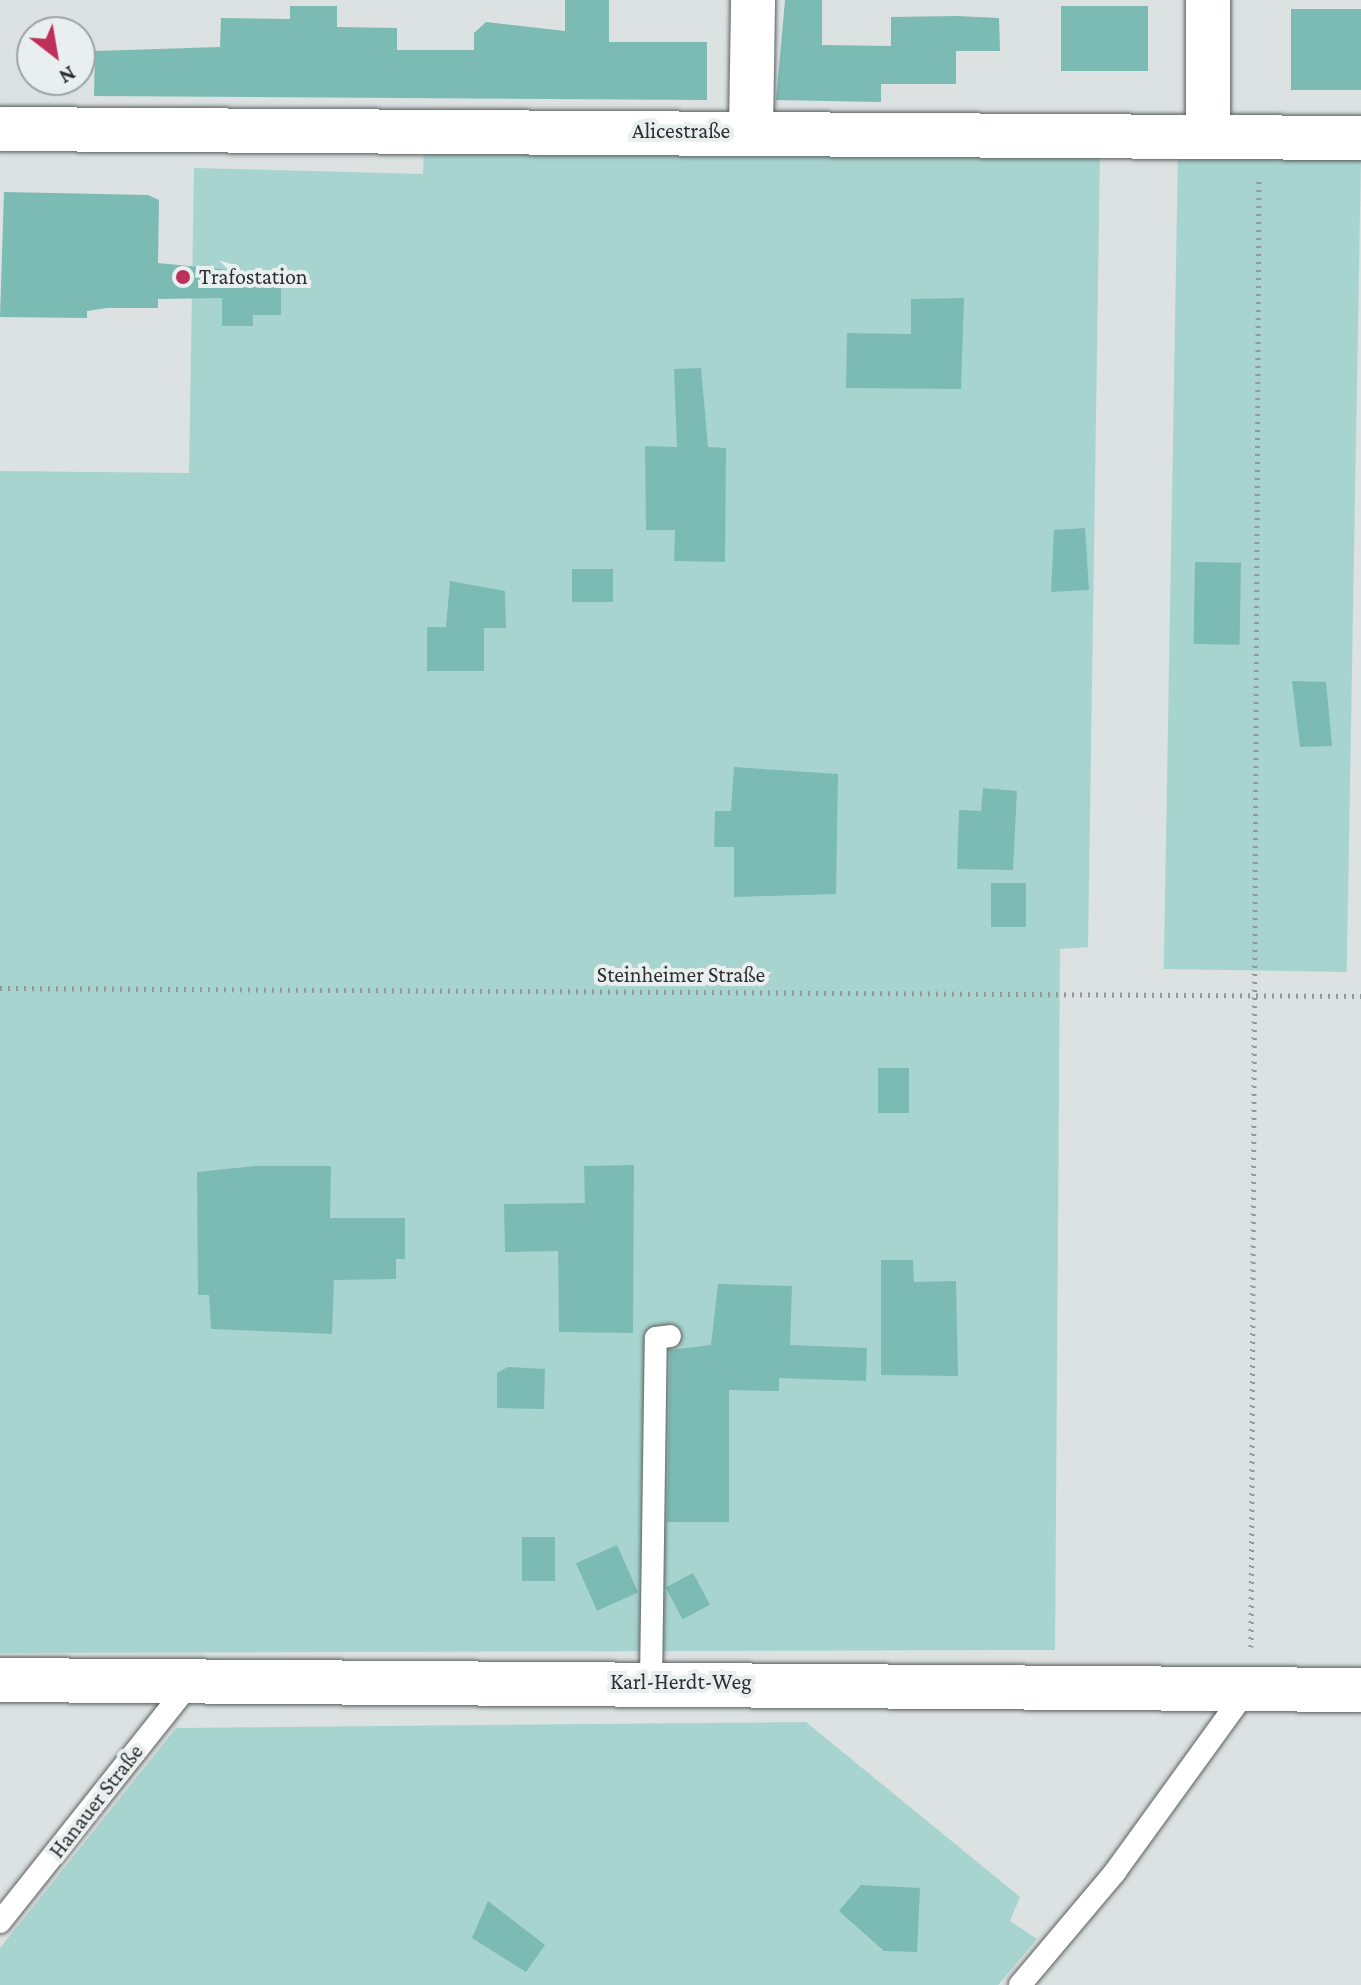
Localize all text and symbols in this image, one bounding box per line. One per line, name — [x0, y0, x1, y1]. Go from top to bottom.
north arrow — [16, 16, 96, 96]
text: N — [55, 61, 80, 90]
street label: Alicestraße — [632, 118, 730, 144]
place label: Trafostation — [199, 264, 308, 290]
marker: Trafostation — [174, 268, 192, 286]
street label: Steinheimer Straße — [597, 962, 765, 988]
street label: Karl-Herdt-Weg — [610, 1669, 752, 1695]
street label: Hanauer Straße — [43, 1739, 149, 1863]

